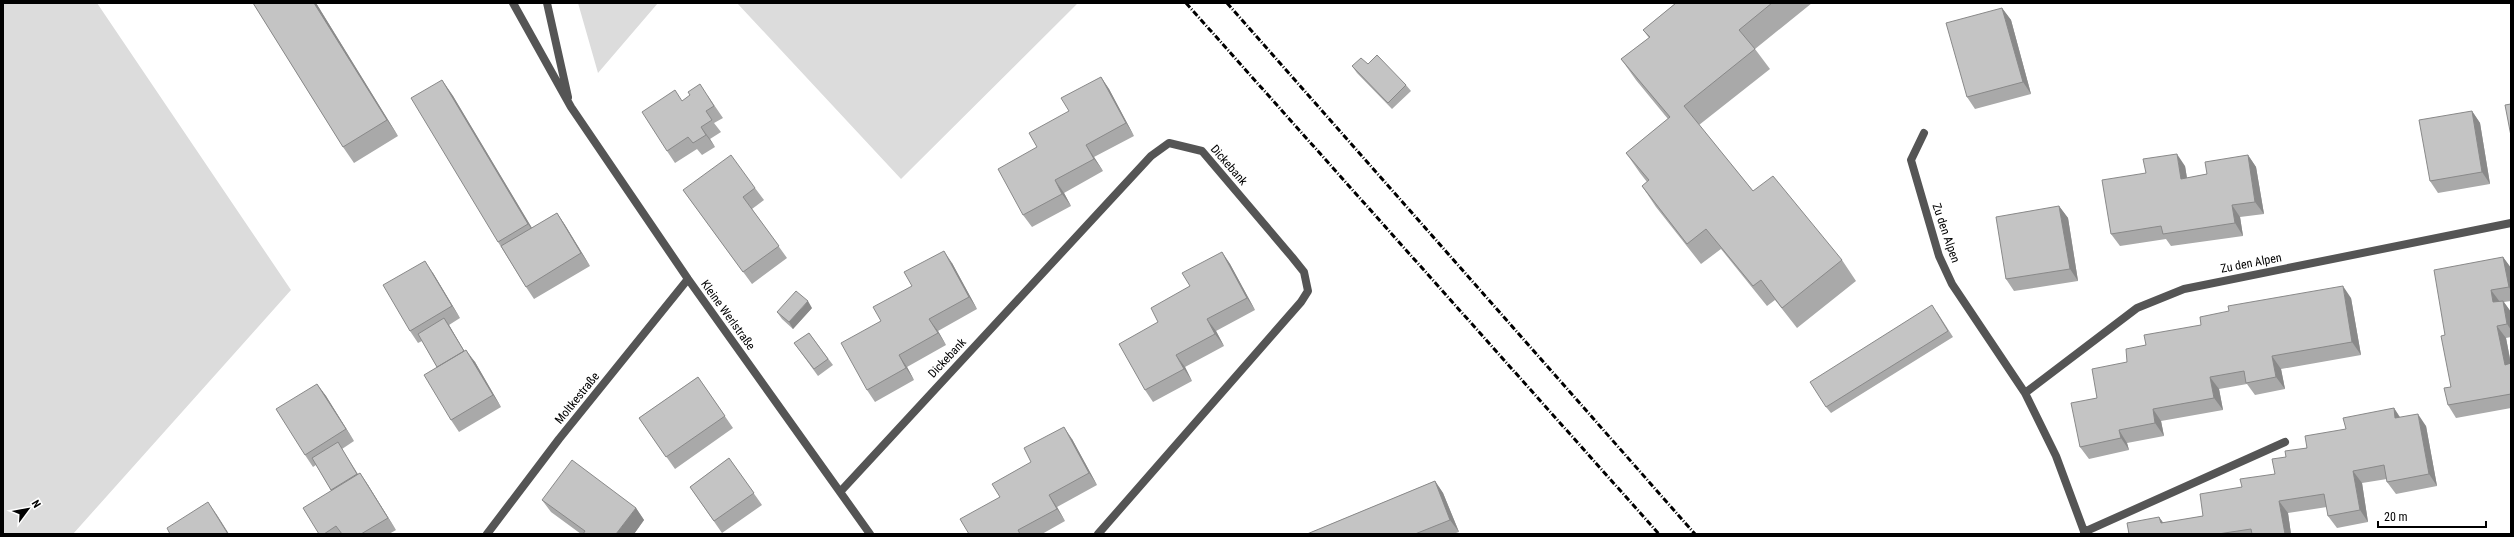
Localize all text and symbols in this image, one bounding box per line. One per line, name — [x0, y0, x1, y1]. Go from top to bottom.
street label: Dickebank — [1208, 142, 1251, 189]
street label: Zu den Alpen — [1929, 201, 1963, 265]
street label: Zu den Alpen — [2219, 250, 2283, 276]
street label: Kleine Werlstraße — [698, 277, 758, 353]
street label: Dickebank — [925, 335, 969, 381]
street label: Moltkestraße — [552, 369, 602, 427]
north arrow — [8, 489, 48, 529]
text: N — [29, 498, 43, 510]
scale bar — [2378, 503, 2486, 529]
text: 20 m — [2384, 510, 2408, 524]

